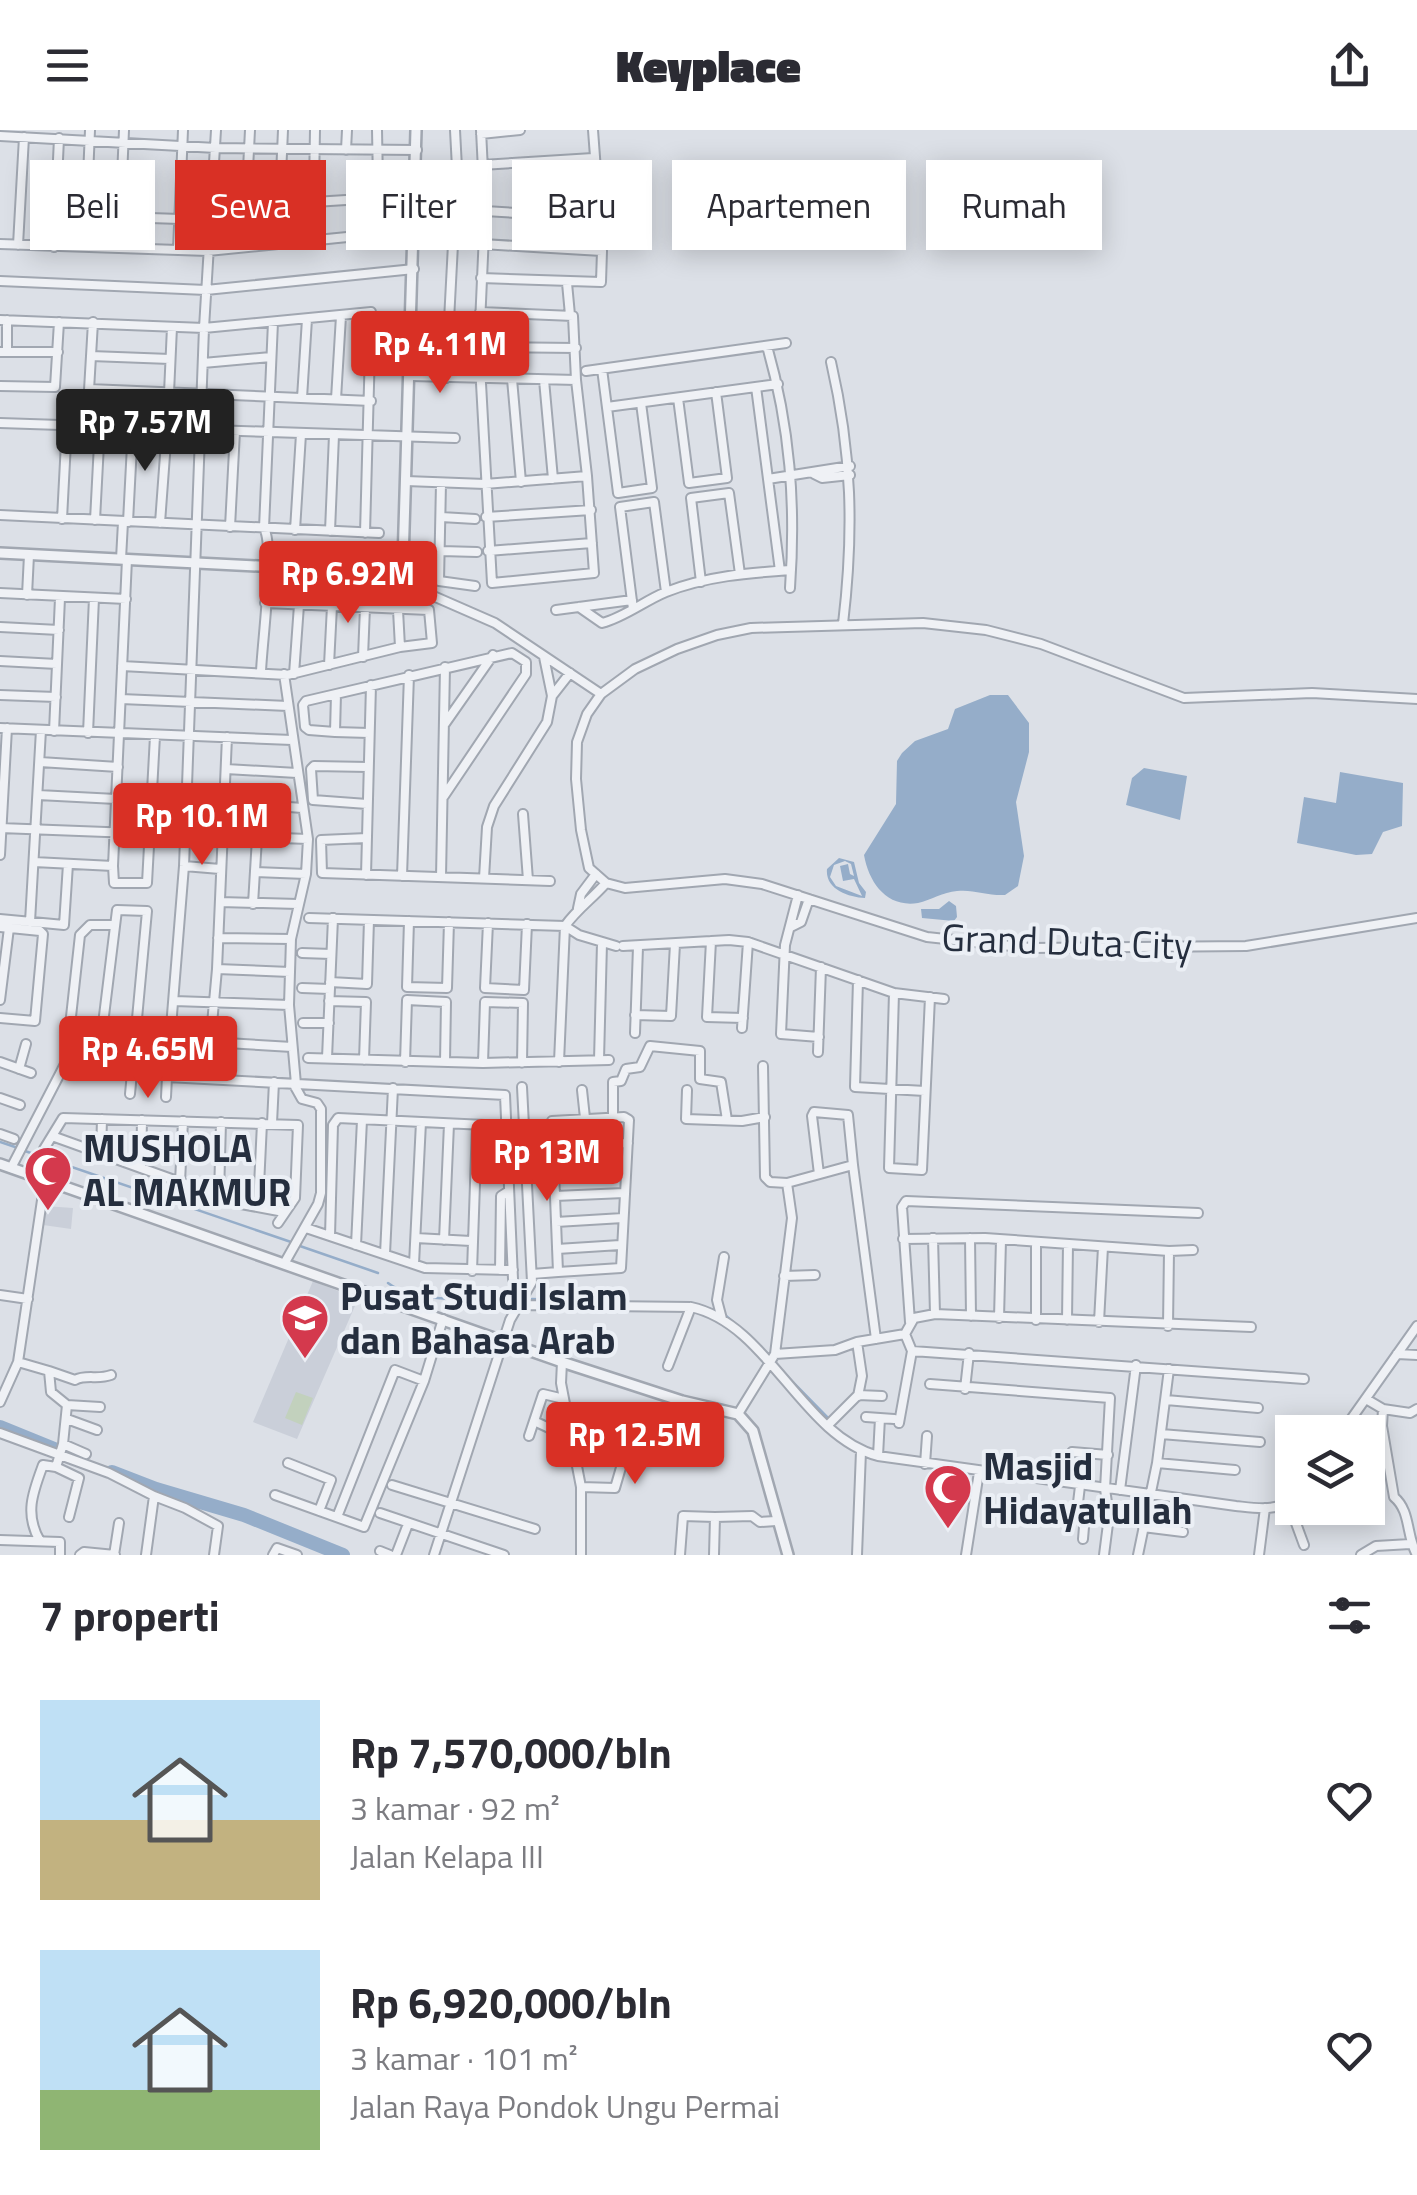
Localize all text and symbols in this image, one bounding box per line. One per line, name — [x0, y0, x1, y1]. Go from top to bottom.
text: Keyplace — [616, 31, 801, 99]
icon: menu — [40, 38, 95, 93]
icon: share — [1322, 38, 1377, 93]
chip: Beli — [30, 160, 155, 250]
chip: Sewa — [175, 160, 326, 250]
chip: Filter — [346, 160, 492, 250]
chip: Baru — [512, 160, 652, 250]
chip: Apartemen — [672, 160, 906, 250]
chip: Rumah — [926, 160, 1102, 250]
pin: Rp 4.11M — [337, 311, 543, 396]
text: Rp 4.11M — [373, 319, 507, 367]
pin: Rp 7.57M — [42, 389, 248, 474]
text: Rp 7.57M — [78, 397, 212, 445]
pin: Rp 6.92M — [245, 541, 451, 626]
text: Rp 6.92M — [281, 549, 415, 597]
pin: Rp 10.1M — [99, 783, 305, 868]
text: Rp 10.1M — [135, 791, 269, 839]
street label: Grand Duta City — [941, 908, 1193, 974]
pin: Rp 4.65M — [45, 1016, 251, 1101]
text: Rp 4.65M — [81, 1024, 215, 1072]
place label: MUSHOLA AL MAKMUR — [83, 1119, 291, 1221]
pin: Rp 13M — [466, 1119, 628, 1204]
text: Rp 13M — [493, 1127, 601, 1175]
mosque icon: MUSHOLA AL MAKMUR — [22, 1144, 74, 1212]
place label: Pusat Studi Islam dan Bahasa Arab — [340, 1267, 628, 1369]
school or university icon: Pusat Studi Islam dan Bahasa Arab — [279, 1292, 331, 1360]
pin: Rp 12.5M — [532, 1402, 738, 1487]
text: Rp 12.5M — [568, 1410, 702, 1458]
map controls — [1275, 1415, 1385, 1525]
button: layers — [1275, 1415, 1385, 1525]
place label: Masjid Hidayatullah — [983, 1437, 1192, 1539]
mosque icon: Masjid Hidayatullah — [922, 1462, 974, 1530]
text: 7 properti — [40, 1583, 220, 1647]
icon: filters — [1322, 1588, 1377, 1643]
text: Rp 7,570,000/bln — [350, 1720, 672, 1784]
icon: home — [120, 1740, 240, 1860]
icon: heart — [1322, 1773, 1377, 1828]
text: 3 kamar · 92 m² — [350, 1784, 560, 1832]
text: Jalan Kelapa III — [350, 1832, 544, 1880]
text: Rp 6,920,000/bln — [350, 1970, 672, 2034]
icon: home — [120, 1990, 240, 2110]
icon: heart — [1322, 2023, 1377, 2078]
text: 3 kamar · 101 m² — [350, 2034, 578, 2082]
text: Jalan Raya Pondok Ungu Permai — [350, 2082, 780, 2130]

